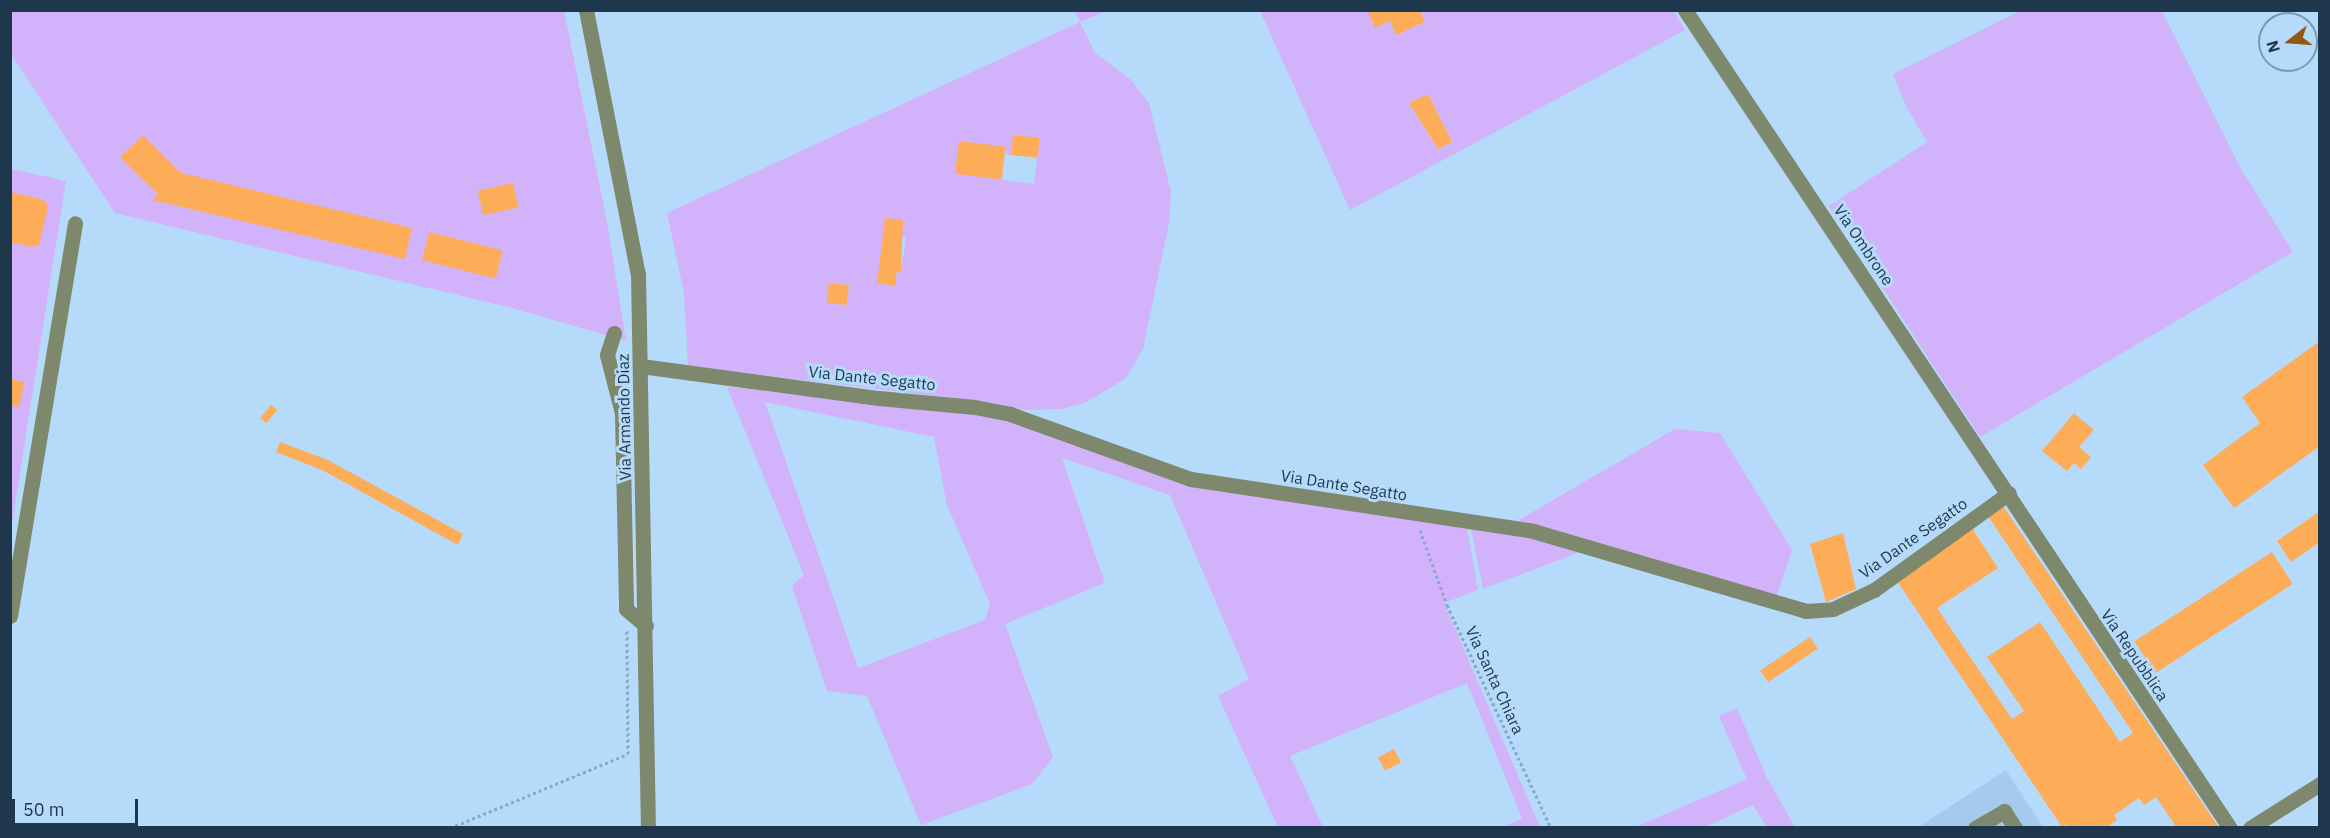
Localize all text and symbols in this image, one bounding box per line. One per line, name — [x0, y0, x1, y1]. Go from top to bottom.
north arrow — [2258, 12, 2318, 72]
text: N — [2261, 38, 2284, 55]
street label: Via Ombrone — [1830, 201, 1898, 289]
street label: Via Armando Diaz — [613, 354, 635, 480]
street label: Via Dante Segatto — [808, 362, 936, 394]
street label: Via Dante Segatto — [1280, 466, 1408, 504]
street label: Via Dante Segatto — [1855, 494, 1971, 582]
street label: Via Repubblica — [2097, 605, 2173, 705]
street label: Via Santa Chiara — [1462, 623, 1528, 737]
scale bar — [15, 787, 141, 825]
text: 50 m — [23, 798, 65, 821]

